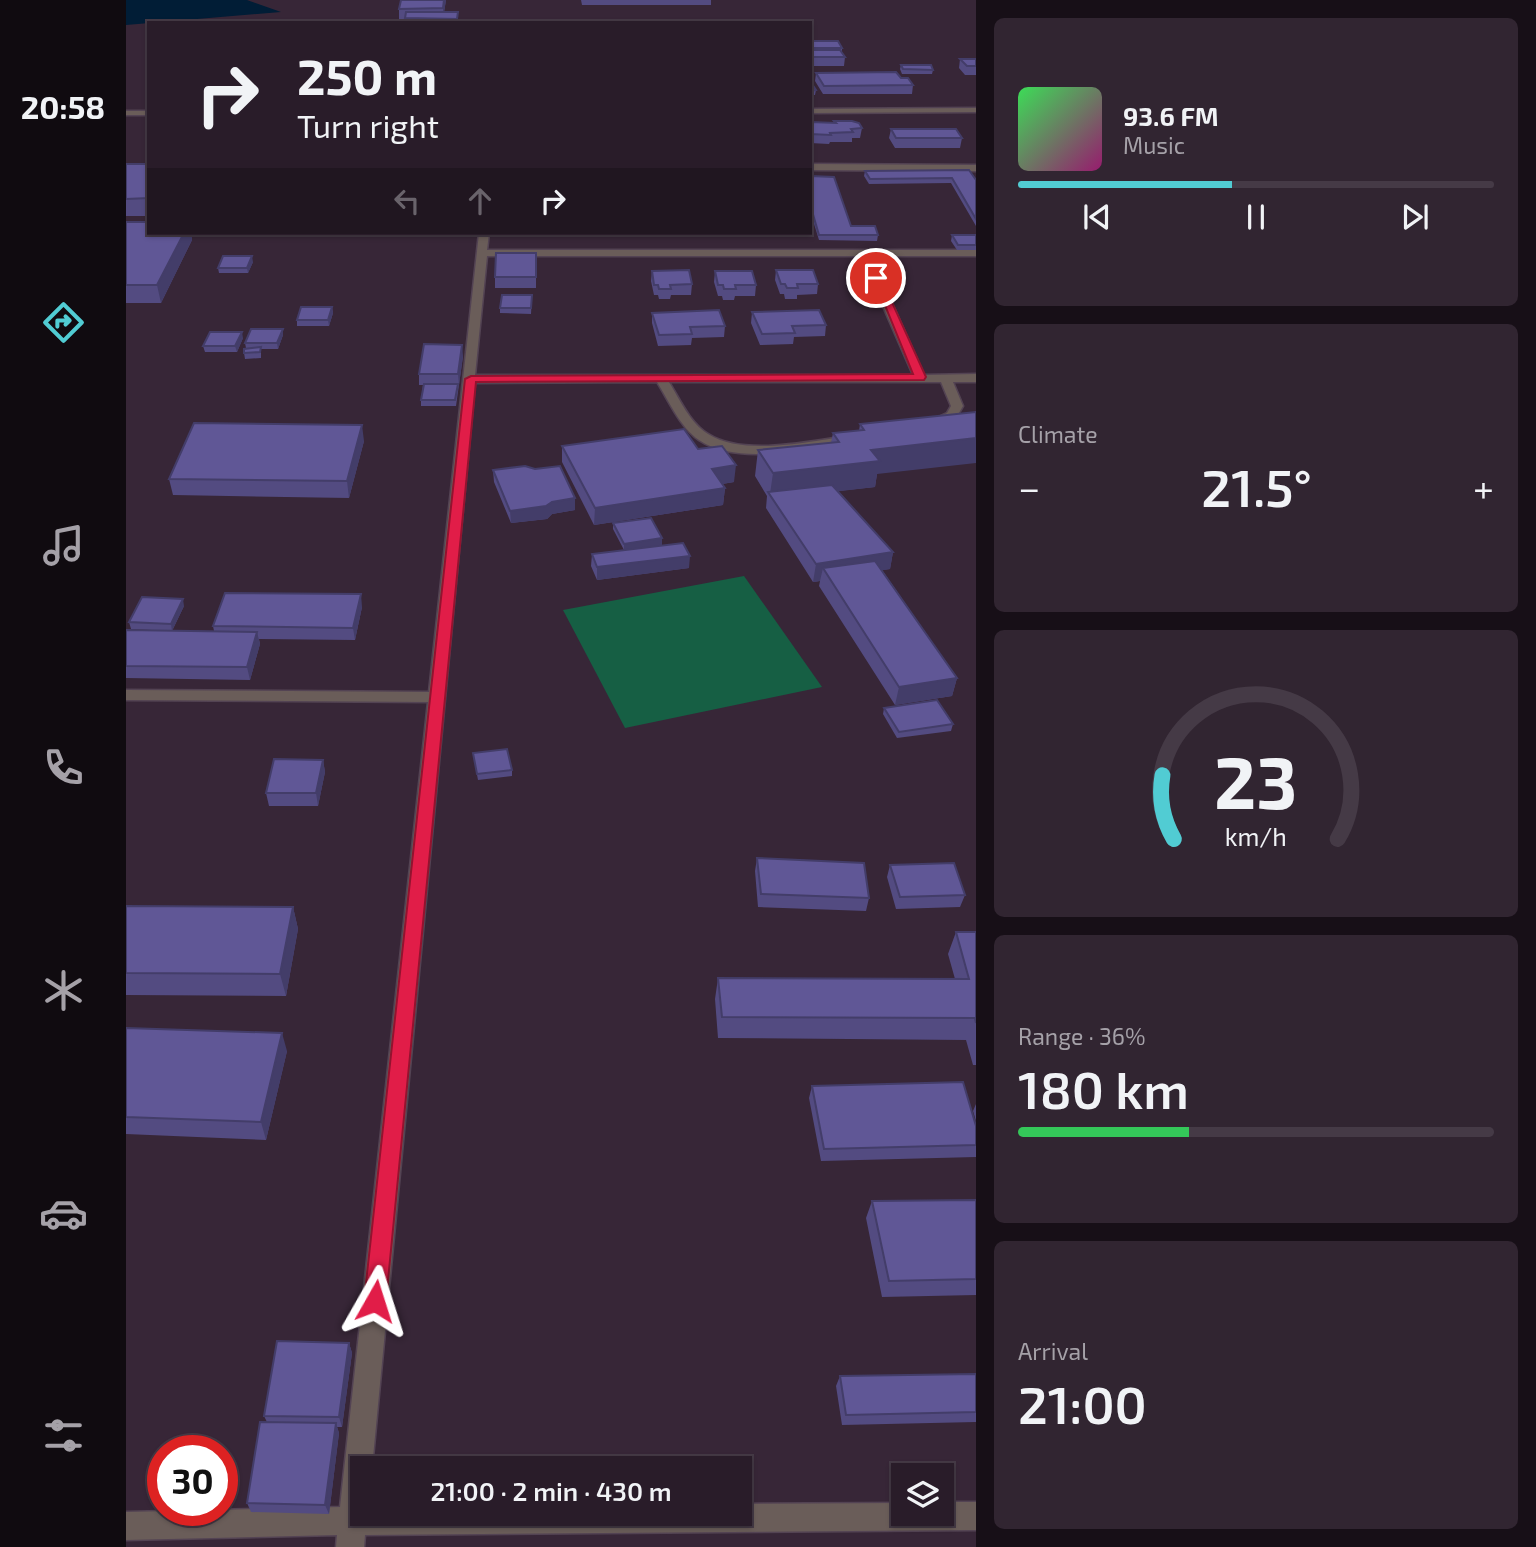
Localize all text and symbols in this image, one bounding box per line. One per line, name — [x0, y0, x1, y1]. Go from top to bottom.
text: 250 m — [297, 46, 437, 105]
icon: right — [182, 49, 273, 140]
text: 20:58 — [21, 87, 105, 125]
text: 93.6 FM — [1123, 100, 1219, 131]
text: Turn right — [297, 106, 439, 144]
text: Music — [1123, 131, 1185, 159]
icon: left — [388, 182, 426, 220]
icon: ahead — [461, 182, 499, 220]
icon: right — [534, 182, 572, 220]
icon: previous — [1078, 198, 1116, 236]
icon: pause — [1237, 198, 1275, 236]
icon: next — [1396, 198, 1434, 236]
pin — [846, 248, 906, 308]
icon: arrive — [857, 259, 895, 297]
icon: directions — [39, 298, 88, 347]
text: Climate — [1018, 420, 1098, 448]
text: 21.5° — [1201, 455, 1312, 517]
text: − — [1018, 464, 1040, 510]
text: + — [1473, 464, 1494, 510]
icon: music — [39, 521, 88, 570]
text: 23 — [1214, 737, 1298, 825]
icon: phone — [39, 743, 88, 792]
text: km/h — [1225, 821, 1287, 851]
icon: climate — [39, 966, 88, 1015]
text: Range · 36% — [1018, 1022, 1146, 1050]
text: 180 km — [1018, 1057, 1189, 1119]
icon: car — [39, 1189, 88, 1238]
position arrow — [338, 1264, 412, 1338]
text: Arrival — [1018, 1337, 1088, 1365]
text: 21:00 — [1018, 1372, 1147, 1434]
icon: filters — [39, 1411, 88, 1460]
speed limit sign: 30 — [147, 1435, 238, 1526]
map controls — [891, 1463, 954, 1526]
button: layers — [891, 1463, 954, 1526]
text: 21:00 · 2 min · 430 m — [430, 1475, 672, 1506]

